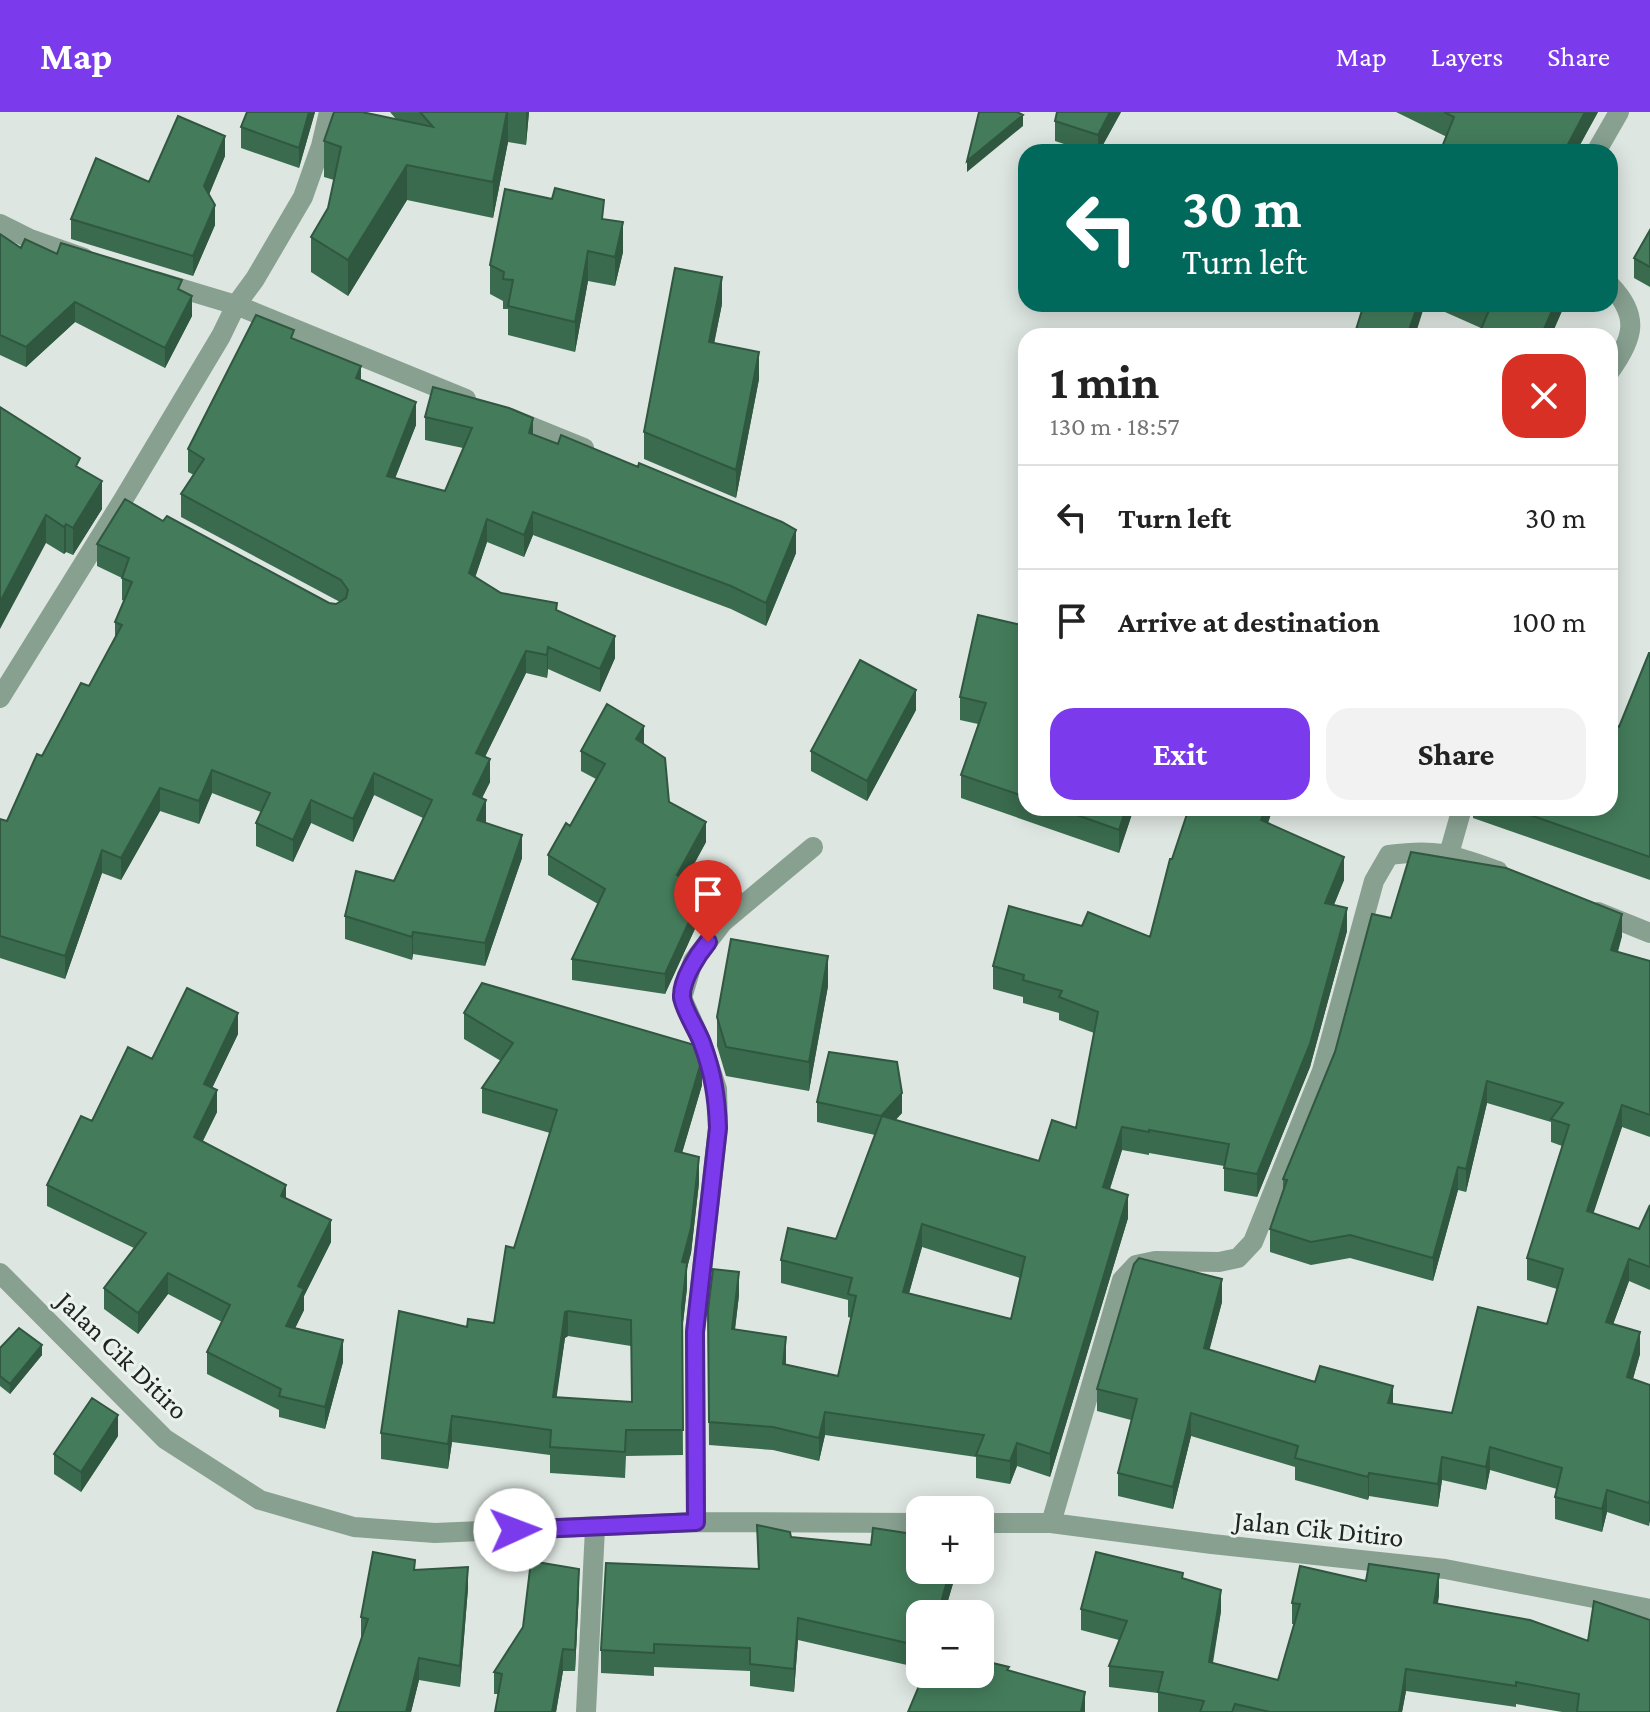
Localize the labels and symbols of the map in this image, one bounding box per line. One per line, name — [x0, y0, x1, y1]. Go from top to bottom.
pin — [674, 860, 742, 942]
street label: Jalan Cik Ditiro — [49, 1283, 195, 1426]
position arrow — [473, 1488, 557, 1572]
street label: Jalan Cik Ditiro — [1230, 1504, 1405, 1553]

